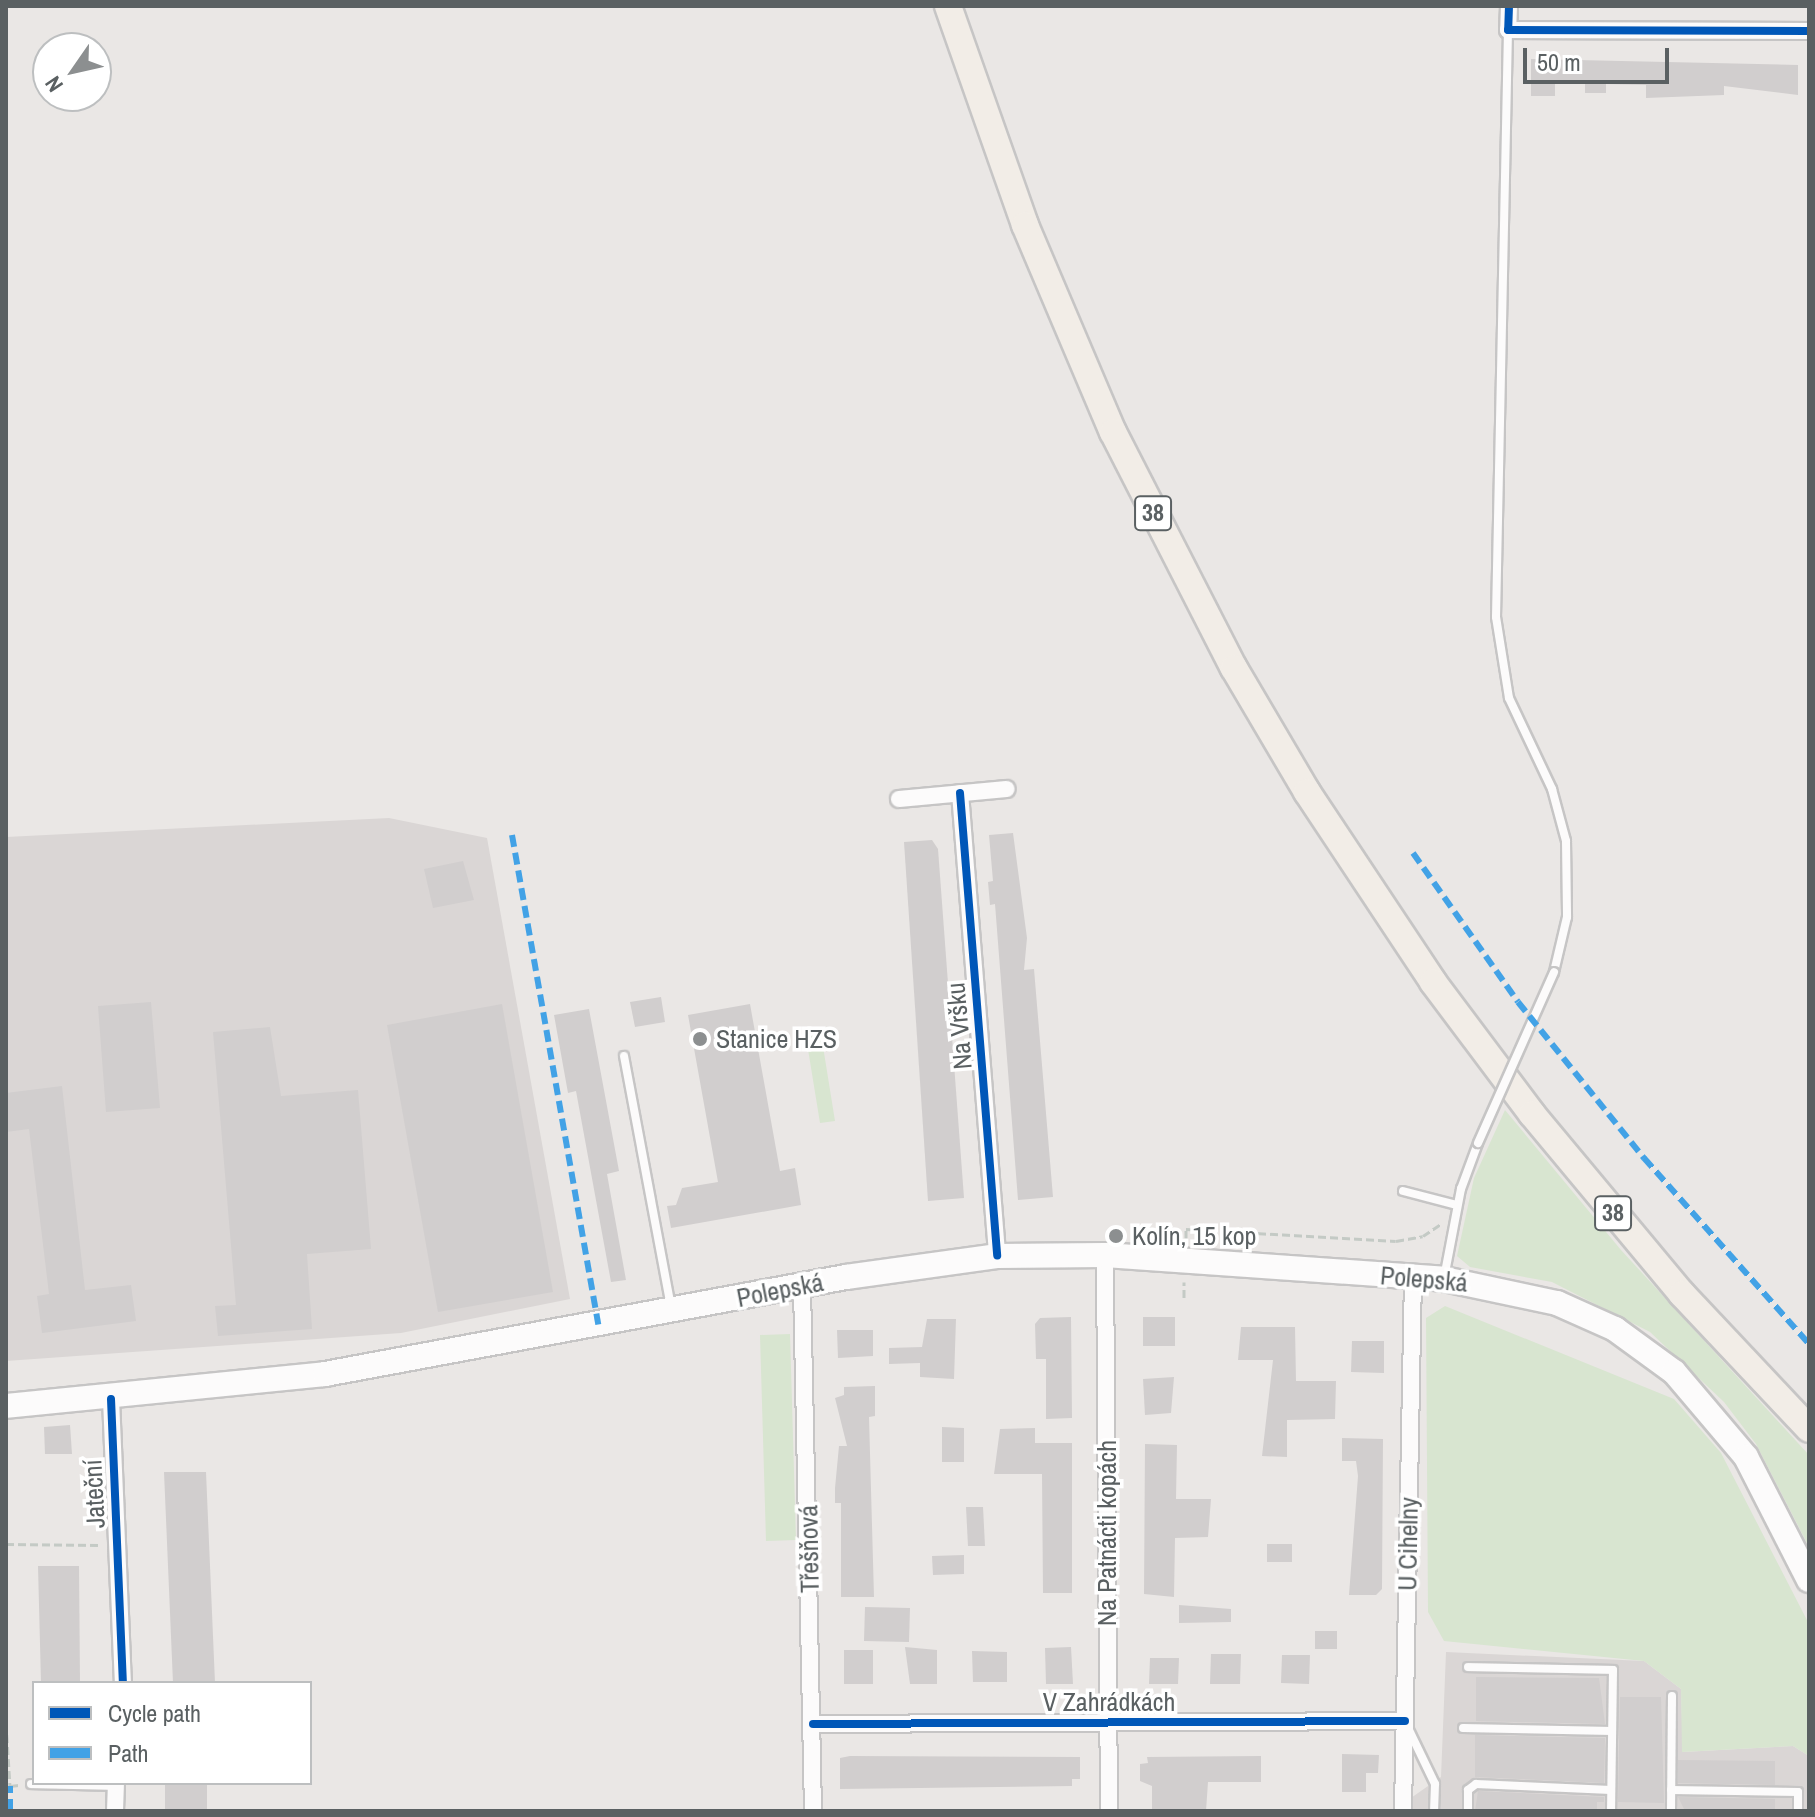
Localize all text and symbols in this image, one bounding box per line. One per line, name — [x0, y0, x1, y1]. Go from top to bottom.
north arrow — [32, 32, 112, 112]
scale bar — [1527, 32, 1673, 82]
text: 50 m — [1537, 46, 1581, 78]
text: N — [38, 71, 70, 98]
road number: 38 — [1133, 493, 1173, 533]
street label: Na Vršku — [940, 981, 978, 1071]
place label: Stanice HZS — [716, 1023, 837, 1055]
marker: Stanice HZS — [691, 1030, 709, 1048]
road number: 38 — [1593, 1193, 1633, 1233]
place label: Kolín, 15 kop — [1132, 1220, 1256, 1252]
marker: Kolín, 15 kop — [1107, 1227, 1125, 1245]
street label: Polepská — [1379, 1260, 1469, 1298]
street label: Polepská — [734, 1266, 826, 1314]
street label: Na Patnácti kopách — [1091, 1440, 1123, 1626]
street label: Jateční — [77, 1459, 111, 1529]
street label: U Cihelny — [1392, 1497, 1424, 1591]
street label: Třešňová — [793, 1505, 825, 1593]
legend — [32, 1681, 312, 1785]
street label: V Zahrádkách — [1043, 1686, 1175, 1718]
text: Cycle path — [108, 1697, 201, 1729]
text: Path — [108, 1737, 149, 1769]

